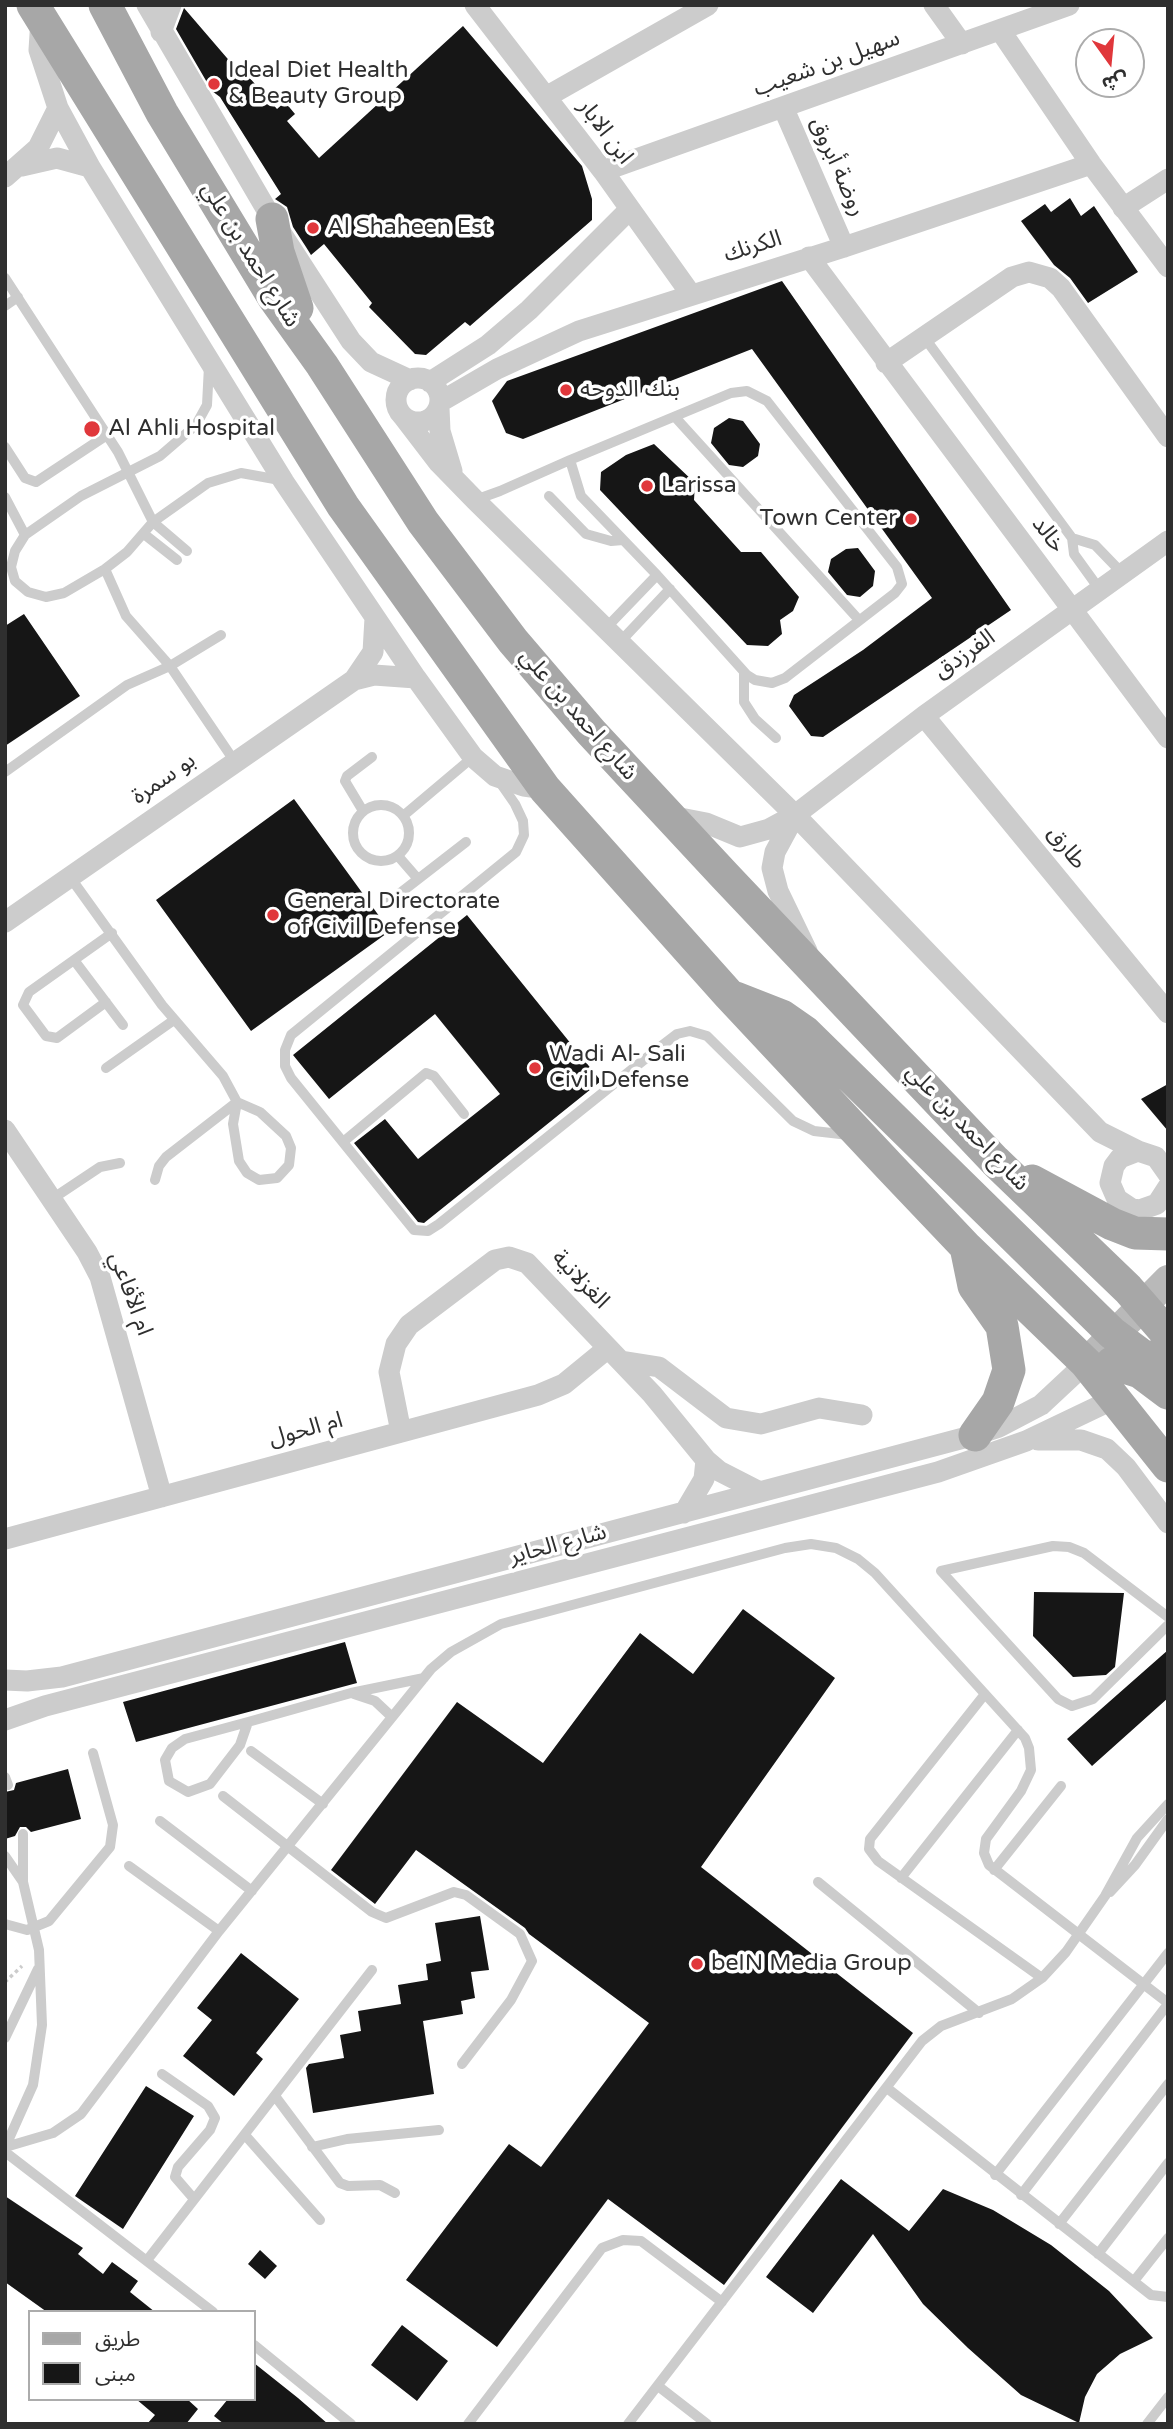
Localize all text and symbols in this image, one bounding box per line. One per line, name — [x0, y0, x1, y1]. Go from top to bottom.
street label: سهيل بن شعيب — [750, 25, 904, 103]
north arrow — [1075, 28, 1145, 98]
place label: Ideal Diet Health & Beauty Group — [228, 57, 408, 111]
text: ش — [1099, 67, 1130, 95]
marker: Ideal Diet Health & Beauty Group — [206, 76, 222, 92]
street label: ابن الابار — [572, 94, 638, 170]
street label: روضة أبروق — [803, 113, 871, 221]
street label: شارع احمد بن علي — [194, 177, 306, 333]
place label: Al Shaheen Est — [327, 214, 491, 242]
marker: Al Shaheen Est — [305, 220, 321, 236]
street label: الكرنك — [721, 225, 785, 269]
place label: بنك الدوحه — [580, 376, 680, 404]
marker: بنك الدوحه — [558, 382, 574, 398]
place label: Al Ahli Hospital — [108, 415, 275, 443]
marker: Al Ahli Hospital — [82, 419, 102, 439]
place label: Larissa — [661, 472, 737, 500]
marker: Larissa — [639, 478, 655, 494]
place label: Town Center — [760, 505, 897, 533]
marker: Town Center — [903, 511, 919, 527]
street label: خالد — [1025, 511, 1071, 559]
street label: الفرزدق — [929, 624, 1001, 686]
street label: شارع احمد بن علي — [513, 643, 643, 787]
street label: بو سمرة — [127, 747, 201, 811]
street label: طارق — [1040, 821, 1092, 875]
place label: General Directorate of Civil Defense — [287, 888, 500, 942]
marker: General Directorate of Civil Defense — [265, 907, 281, 923]
place label: Wadi Al- Sali Civil Defense — [549, 1041, 689, 1095]
street label: شارع احمد بن علي — [900, 1059, 1034, 1197]
marker: Wadi Al- Sali Civil Defense — [527, 1060, 543, 1076]
street label: الغزلانية — [545, 1245, 615, 1315]
street label: ام الأفاعي — [102, 1248, 158, 1340]
street label: ام الحول — [266, 1407, 346, 1453]
street label: شارع الحاير — [506, 1519, 610, 1571]
place label: beIN Media Group — [711, 1950, 912, 1978]
marker: beIN Media Group — [689, 1956, 705, 1972]
legend — [28, 2310, 256, 2401]
text: طريق — [95, 2327, 140, 2352]
text: مبنى — [95, 2362, 136, 2387]

